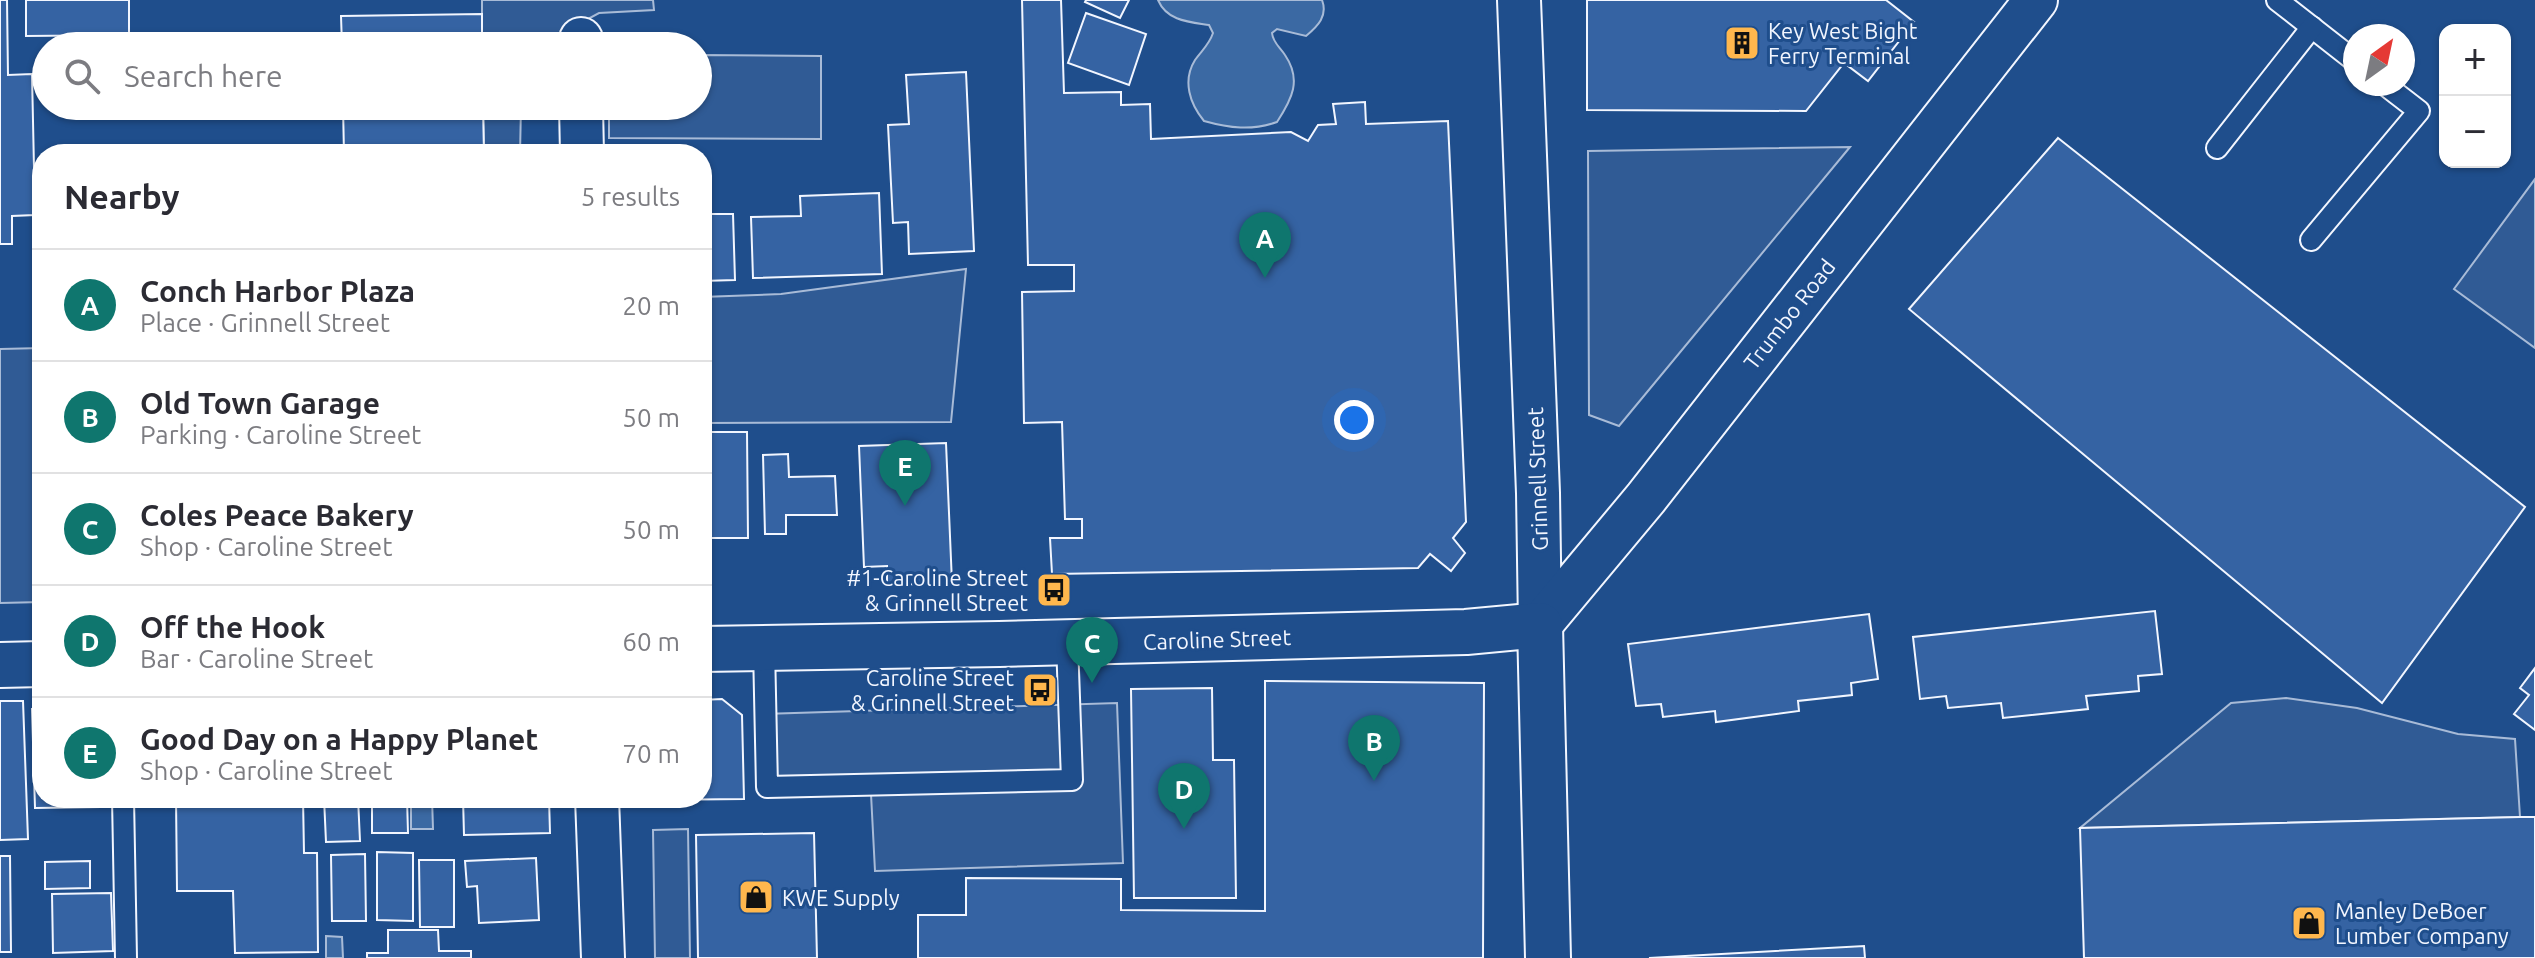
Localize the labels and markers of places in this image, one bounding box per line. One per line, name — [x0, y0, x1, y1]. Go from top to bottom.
place label: Key West Bight Ferry Terminal — [1768, 18, 1918, 68]
building icon: Key West Bight Ferry Terminal — [1723, 24, 1761, 62]
pin: A — [1239, 212, 1291, 278]
pin: E — [879, 440, 931, 506]
place label: #1-Caroline Street & Grinnell Street — [846, 565, 1028, 615]
bus stop icon: #1-Caroline Street & Grinnell Street — [1035, 571, 1073, 609]
pin: C — [1066, 617, 1118, 683]
place label: Caroline Street & Grinnell Street — [851, 665, 1014, 715]
bus stop icon: Caroline Street & Grinnell Street — [1021, 671, 1059, 709]
pin: B — [1348, 715, 1400, 781]
pin: D — [1158, 763, 1210, 829]
shop icon: KWE Supply — [737, 878, 775, 916]
place label: KWE Supply — [782, 885, 900, 910]
place label: Manley DeBoer Lumber Company — [2335, 898, 2509, 948]
shop icon: Manley DeBoer Lumber Company — [2290, 904, 2328, 942]

